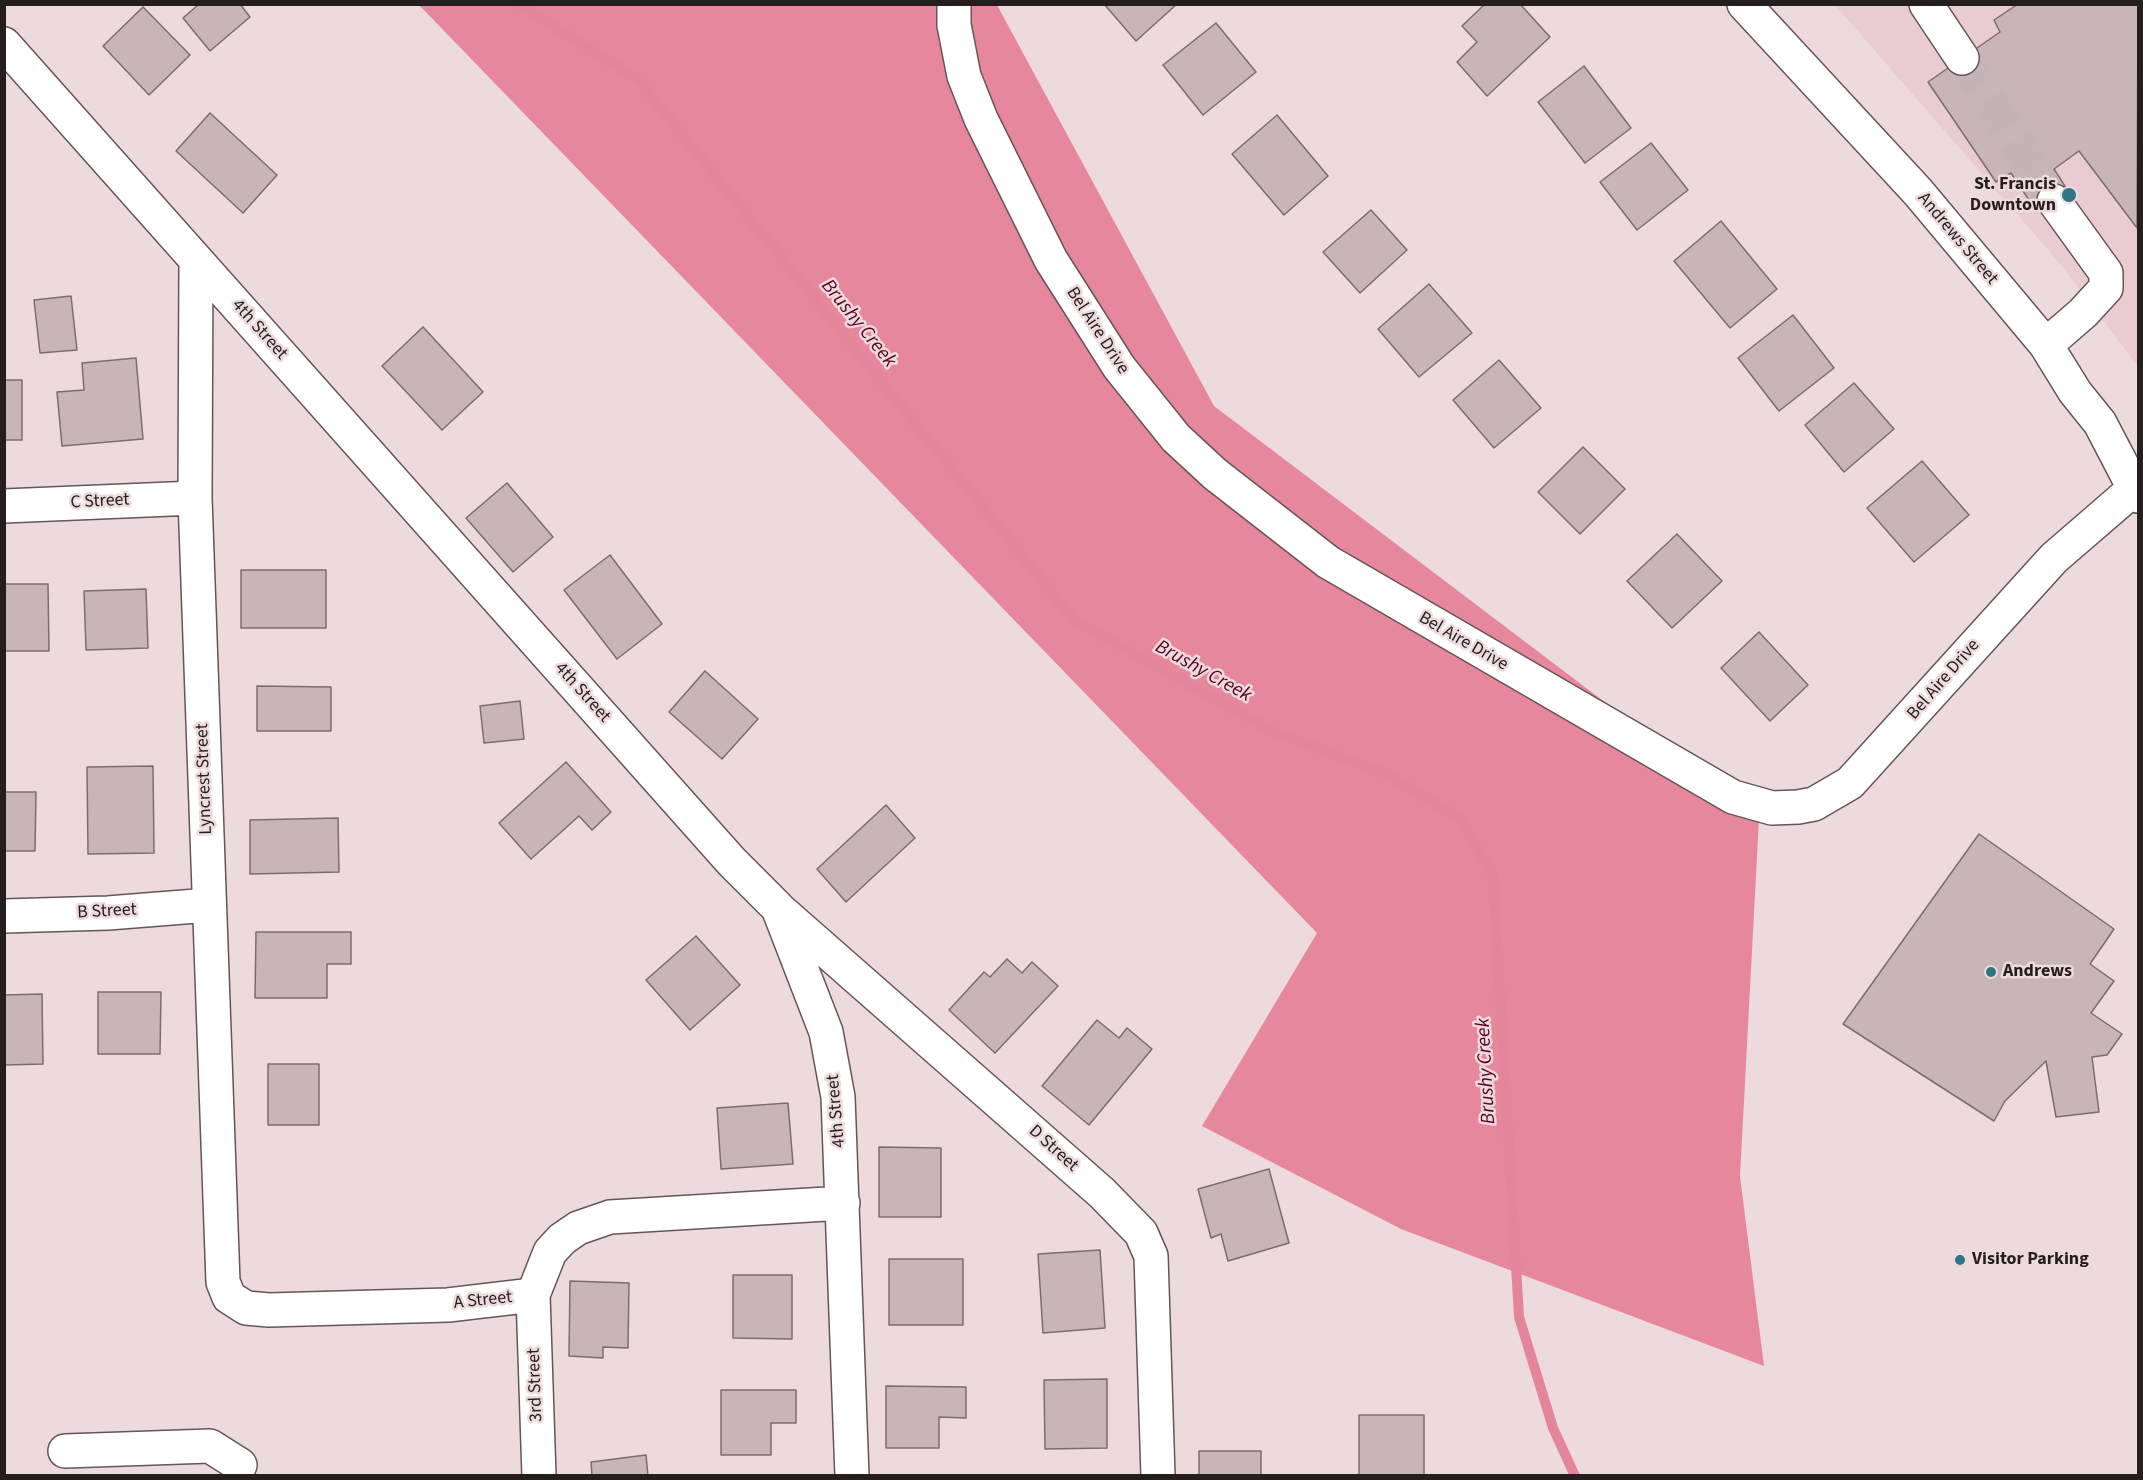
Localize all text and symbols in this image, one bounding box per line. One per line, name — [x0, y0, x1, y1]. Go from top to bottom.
place label: St. Francis Downtown — [1970, 174, 2056, 216]
marker: St. Francis Downtown — [2060, 186, 2078, 204]
street label: Andrews Street — [1912, 188, 2002, 290]
water label: Brushy Creek — [815, 275, 901, 373]
street label: Bel Aire Drive — [1061, 283, 1133, 379]
street label: 4th Street — [226, 295, 292, 365]
street label: C Street — [70, 490, 130, 514]
street label: Bel Aire Drive — [1415, 608, 1511, 676]
street label: Bel Aire Drive — [1903, 635, 1985, 725]
water label: Brushy Creek — [1151, 636, 1255, 708]
street label: 4th Street — [549, 658, 615, 728]
street label: Lyncrest Street — [192, 723, 218, 835]
street label: B Street — [77, 900, 137, 924]
place label: Andrews — [2003, 961, 2072, 983]
marker: Andrews — [1984, 965, 1998, 979]
water label: Brushy Creek — [1472, 1017, 1502, 1125]
street label: 4th Street — [823, 1073, 851, 1149]
street label: D Street — [1024, 1121, 1082, 1177]
place label: Visitor Parking — [1972, 1249, 2089, 1271]
marker: Visitor Parking — [1953, 1253, 1967, 1267]
street label: A Street — [453, 1287, 513, 1315]
street label: 3rd Street — [524, 1348, 548, 1422]

